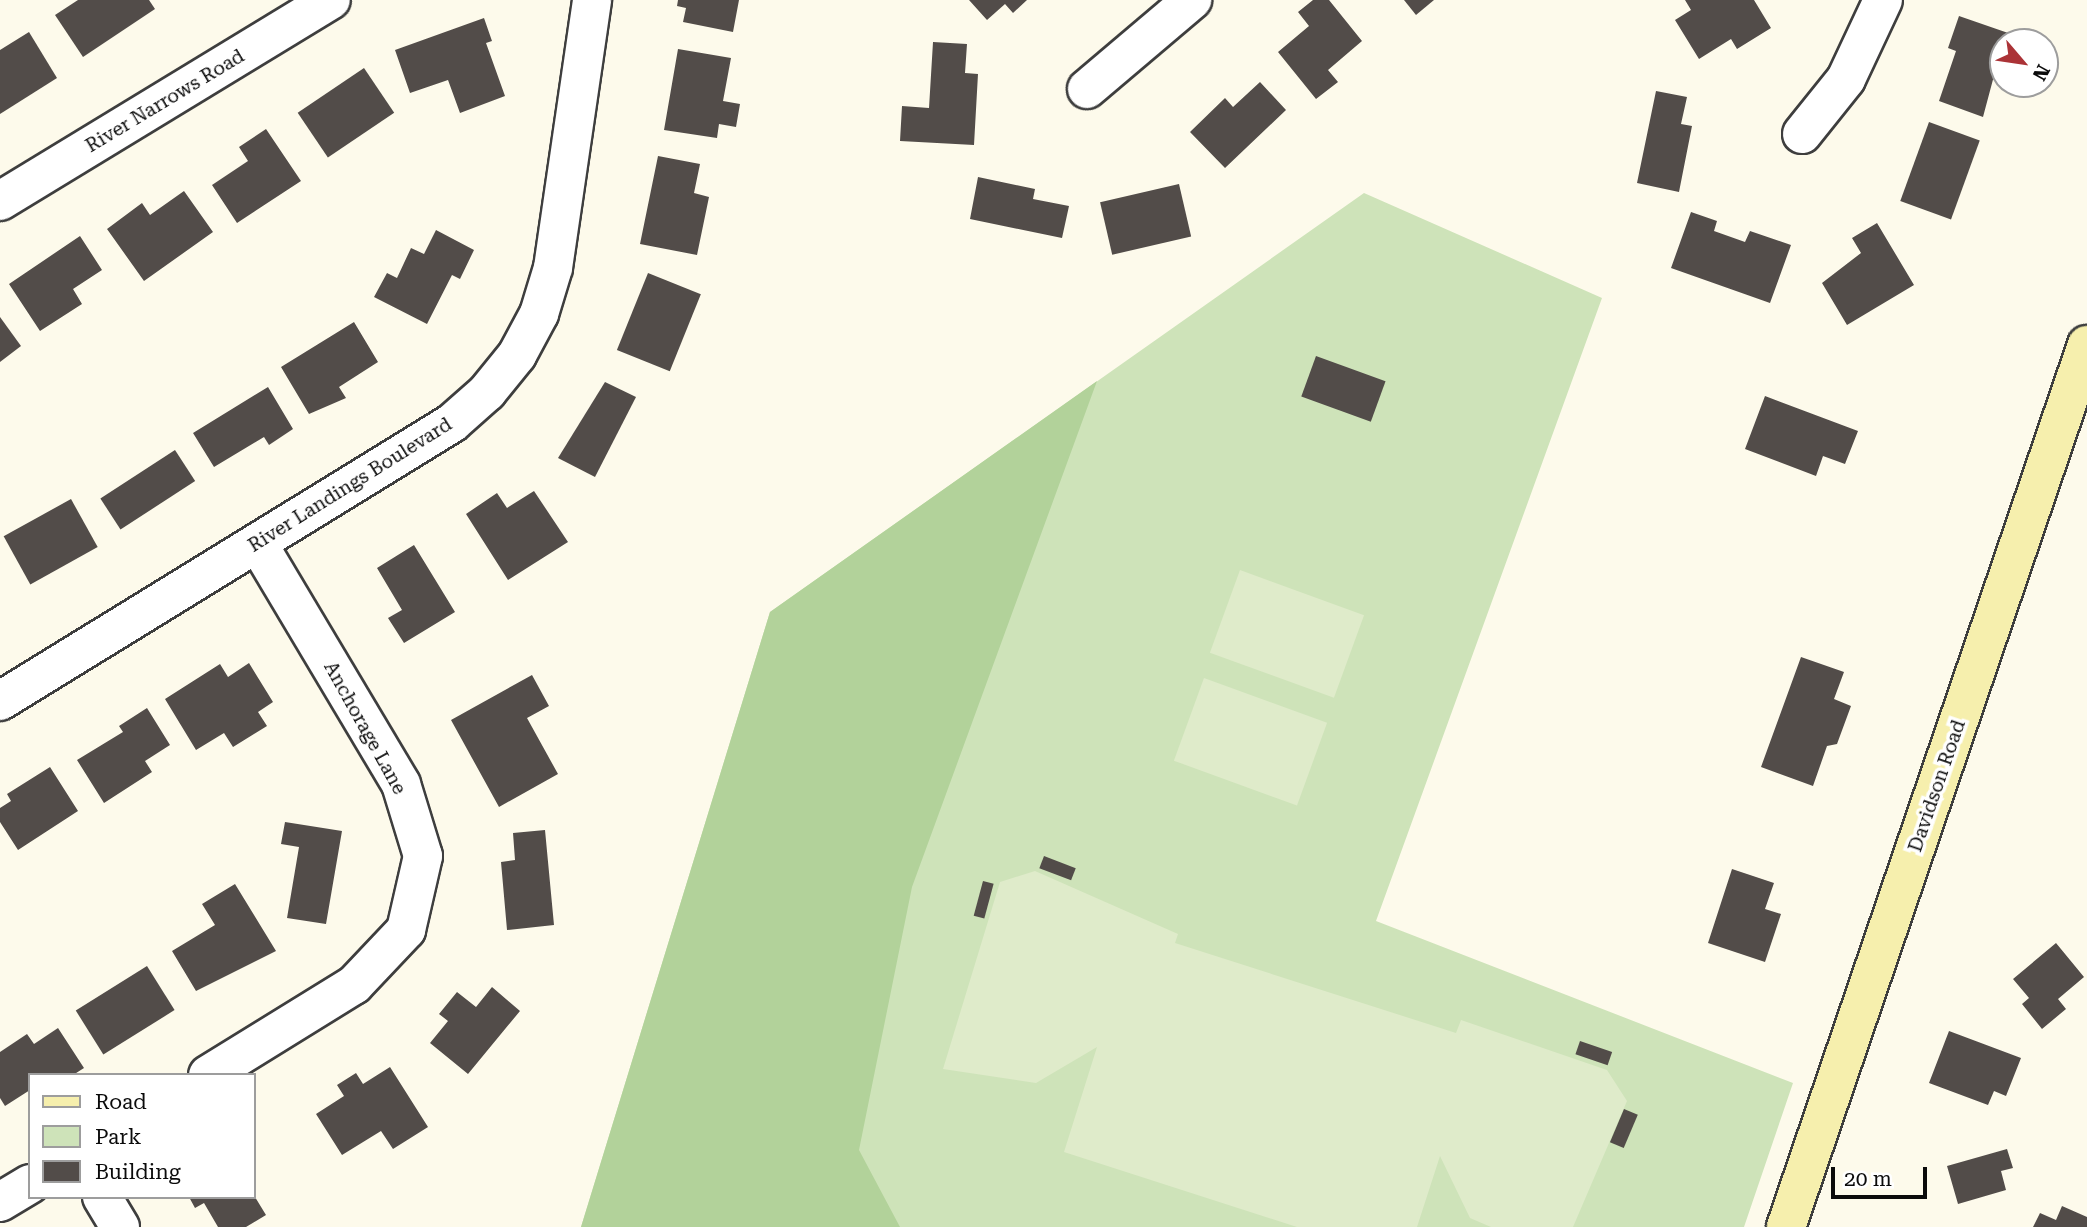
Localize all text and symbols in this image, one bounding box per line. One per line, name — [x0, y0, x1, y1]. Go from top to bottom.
north arrow — [1989, 28, 2059, 98]
street label: River Narrows Road — [82, 45, 248, 157]
text: N — [2027, 60, 2055, 84]
street label: River Landings Boulevard — [244, 413, 456, 557]
street label: Anchorage Lane — [319, 658, 411, 798]
street label: Davidson Road — [1904, 717, 1970, 855]
legend — [28, 1073, 256, 1199]
text: Road — [95, 1090, 147, 1114]
text: Park — [95, 1125, 141, 1149]
scale bar — [1835, 1154, 1931, 1198]
text: Building — [95, 1160, 181, 1184]
text: 20 m — [1844, 1167, 1892, 1191]

